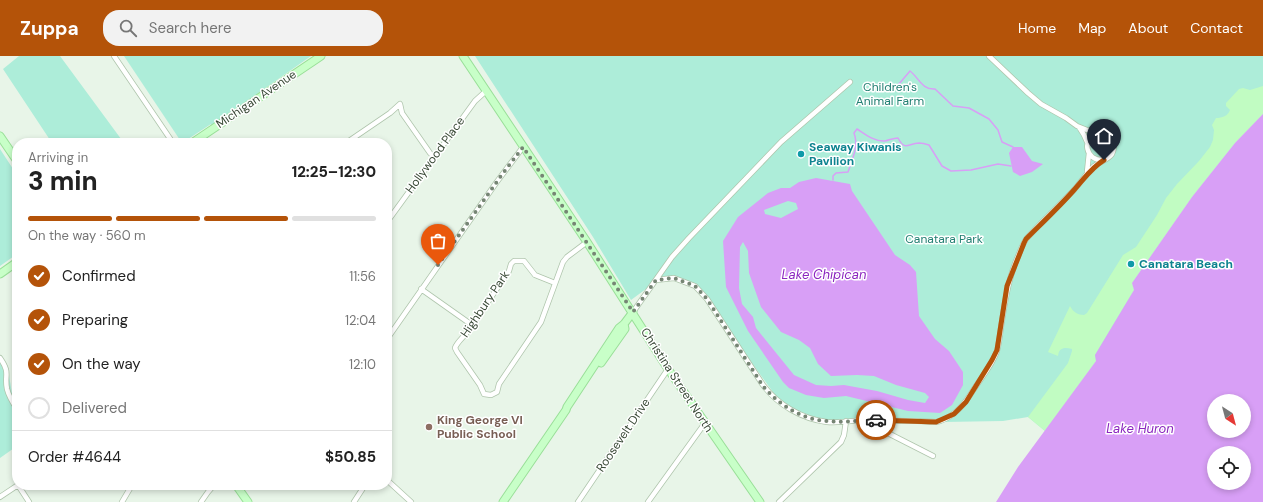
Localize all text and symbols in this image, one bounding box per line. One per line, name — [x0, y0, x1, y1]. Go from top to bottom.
search box — [103, 10, 383, 46]
text: Zuppa — [20, 16, 79, 41]
icon: search — [117, 17, 139, 39]
text: Search here — [149, 18, 231, 38]
text: Home — [1018, 19, 1056, 37]
text: Map — [1078, 19, 1106, 37]
text: About — [1128, 19, 1168, 37]
text: Contact — [1190, 19, 1243, 37]
street label: Michigan Avenue — [213, 66, 299, 132]
park label: Children's Animal Farm — [856, 79, 924, 109]
street label: Hollywood Place — [402, 113, 468, 197]
pin — [1087, 119, 1121, 160]
icon: home — [1093, 125, 1115, 147]
place label: Seaway Kiwanis Pavilion — [809, 139, 902, 169]
text: Arriving in — [28, 149, 88, 166]
marker: Seaway Kiwanis Pavilion — [796, 149, 806, 159]
text: 12:25–12:30 — [292, 162, 376, 182]
text: 3 min — [28, 164, 98, 198]
pin — [421, 224, 455, 265]
text: On the way · 560 m — [28, 227, 146, 244]
icon: bag — [427, 230, 449, 252]
park label: Canatara Park — [905, 231, 983, 247]
place label: Canatara Beach — [1139, 256, 1233, 272]
marker: Canatara Beach — [1126, 259, 1136, 269]
icon: check — [28, 265, 50, 287]
text: Confirmed — [62, 266, 136, 286]
water label: Lake Chipican — [782, 266, 866, 283]
text: 11:56 — [349, 268, 376, 285]
street label: Highbury Park — [457, 268, 513, 340]
icon: check — [28, 309, 50, 331]
text: Preparing — [62, 310, 128, 330]
text: 12:04 — [345, 312, 376, 329]
street label: Christina Street North — [637, 325, 717, 435]
icon: check — [28, 353, 50, 375]
text: On the way — [62, 354, 141, 374]
text: 12:10 — [349, 356, 376, 373]
north arrow — [1207, 394, 1251, 438]
map controls — [1207, 394, 1251, 490]
street label: Roosevelt Drive — [592, 395, 654, 475]
text: Delivered — [62, 398, 127, 418]
courier — [856, 400, 896, 440]
icon: car — [865, 409, 887, 431]
place label: King George VI Public School — [437, 412, 523, 442]
water label: Lake Huron — [1106, 420, 1174, 437]
marker: King George VI Public School — [424, 422, 434, 432]
button: locate — [1207, 446, 1251, 490]
text: Order #4644 — [28, 447, 121, 467]
text: $50.85 — [325, 447, 376, 467]

